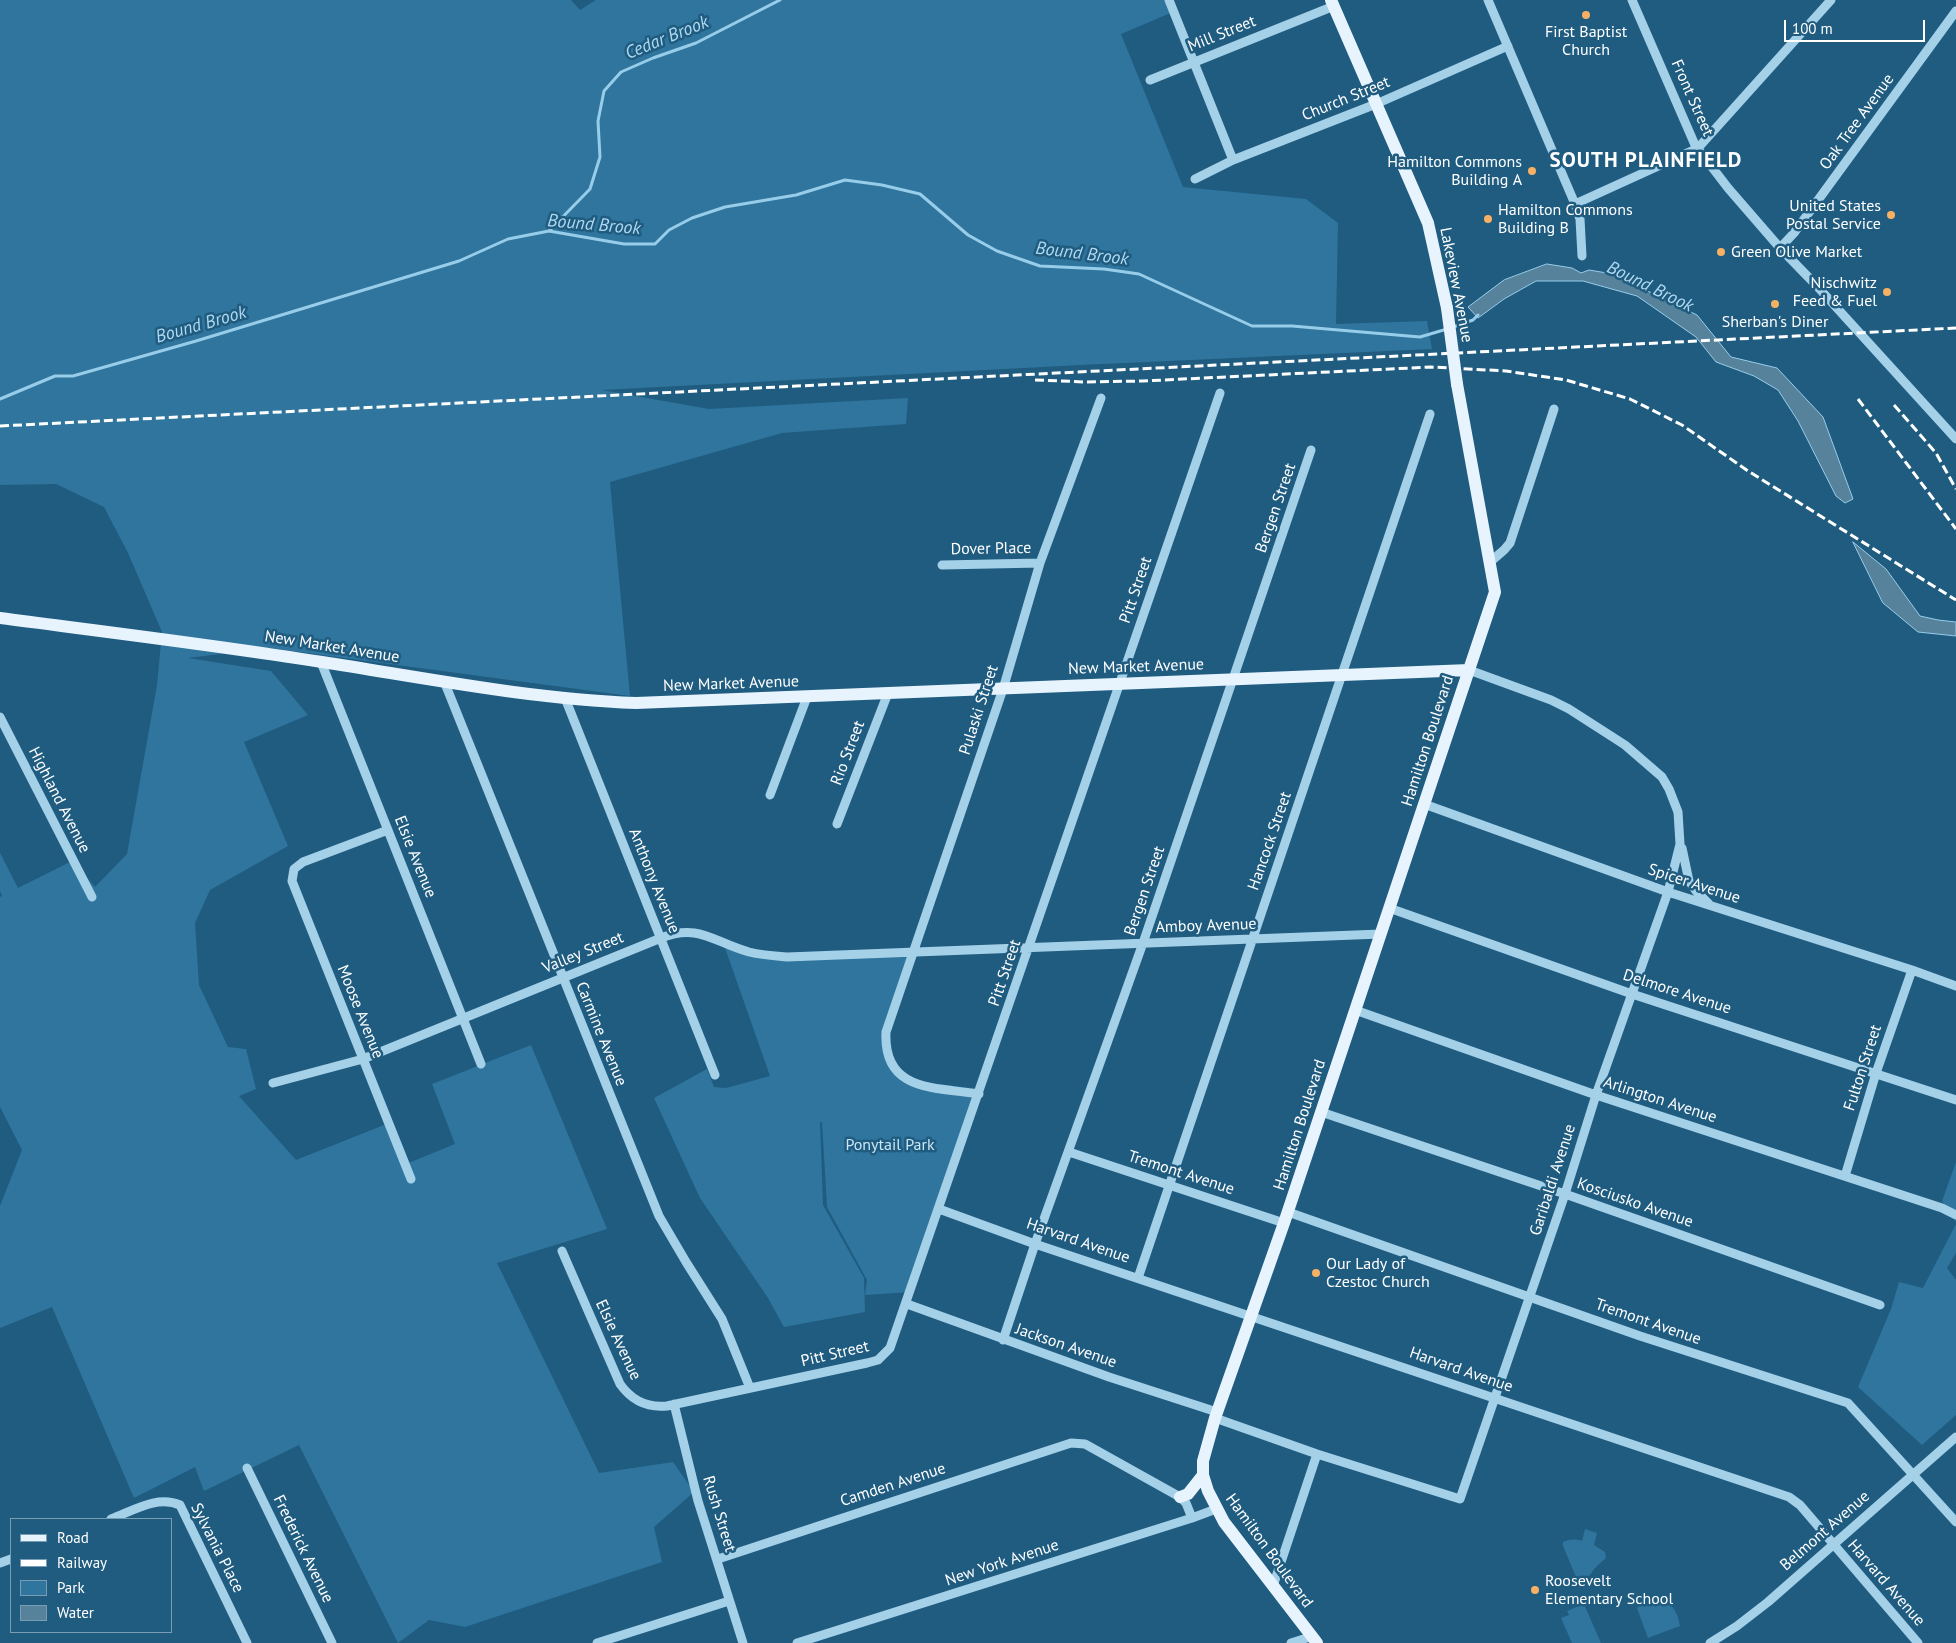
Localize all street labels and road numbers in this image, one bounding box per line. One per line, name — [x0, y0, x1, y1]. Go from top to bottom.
street label: Mill Street — [1185, 12, 1259, 56]
street label: Front Street — [1667, 57, 1717, 139]
street label: Oak Tree Avenue — [1816, 70, 1898, 174]
street label: Church Street — [1299, 73, 1393, 125]
street label: Lakeview Avenue — [1435, 226, 1477, 344]
street label: Bergen Street — [1252, 461, 1300, 555]
street label: Dover Place — [950, 539, 1032, 559]
street label: Pitt Street — [1116, 554, 1156, 626]
street label: New Market Avenue — [263, 627, 401, 667]
street label: New Market Avenue — [1068, 655, 1204, 679]
street label: Pulaski Street — [955, 663, 1003, 757]
street label: New Market Avenue — [663, 672, 799, 696]
street label: Hamilton Boulevard — [1398, 673, 1458, 809]
street label: Rio Street — [827, 718, 869, 788]
street label: Highland Avenue — [24, 744, 94, 856]
street label: Hancock Street — [1244, 789, 1296, 893]
street label: Elsie Avenue — [390, 813, 440, 901]
street label: Anthony Avenue — [624, 826, 684, 936]
street label: Bergen Street — [1121, 844, 1169, 938]
street label: Spicer Avenue — [1645, 860, 1743, 908]
street label: Amboy Avenue — [1155, 915, 1257, 937]
street label: Valley Street — [540, 928, 626, 978]
street label: Pitt Street — [985, 937, 1025, 1009]
street label: Moose Avenue — [333, 963, 387, 1061]
street label: Delmore Avenue — [1620, 965, 1734, 1019]
street label: Carmine Avenue — [571, 979, 631, 1089]
street label: Fulton Street — [1840, 1023, 1886, 1113]
street label: Hamilton Boulevard — [1270, 1057, 1330, 1193]
street label: Arlington Avenue — [1601, 1073, 1719, 1127]
street label: Garibaldi Avenue — [1526, 1122, 1580, 1238]
street label: Tremont Avenue — [1125, 1147, 1237, 1199]
street label: Kosciusko Avenue — [1574, 1174, 1696, 1232]
street label: Harvard Avenue — [1024, 1214, 1132, 1268]
street label: Tremont Avenue — [1593, 1295, 1703, 1349]
street label: Elsie Avenue — [591, 1297, 645, 1383]
street label: Jackson Avenue — [1013, 1320, 1119, 1372]
street label: Pitt Street — [799, 1337, 871, 1371]
street label: Harvard Avenue — [1407, 1343, 1515, 1397]
street label: Camden Avenue — [838, 1459, 948, 1511]
street label: Rush Street — [698, 1474, 740, 1554]
street label: Belmont Avenue — [1776, 1487, 1874, 1575]
street label: Hamilton Boulevard — [1221, 1490, 1317, 1612]
street label: Frederick Avenue — [269, 1492, 337, 1606]
street label: Sylvania Place — [186, 1500, 248, 1596]
street label: New York Avenue — [943, 1536, 1061, 1590]
street label: Harvard Avenue — [1843, 1536, 1929, 1630]

